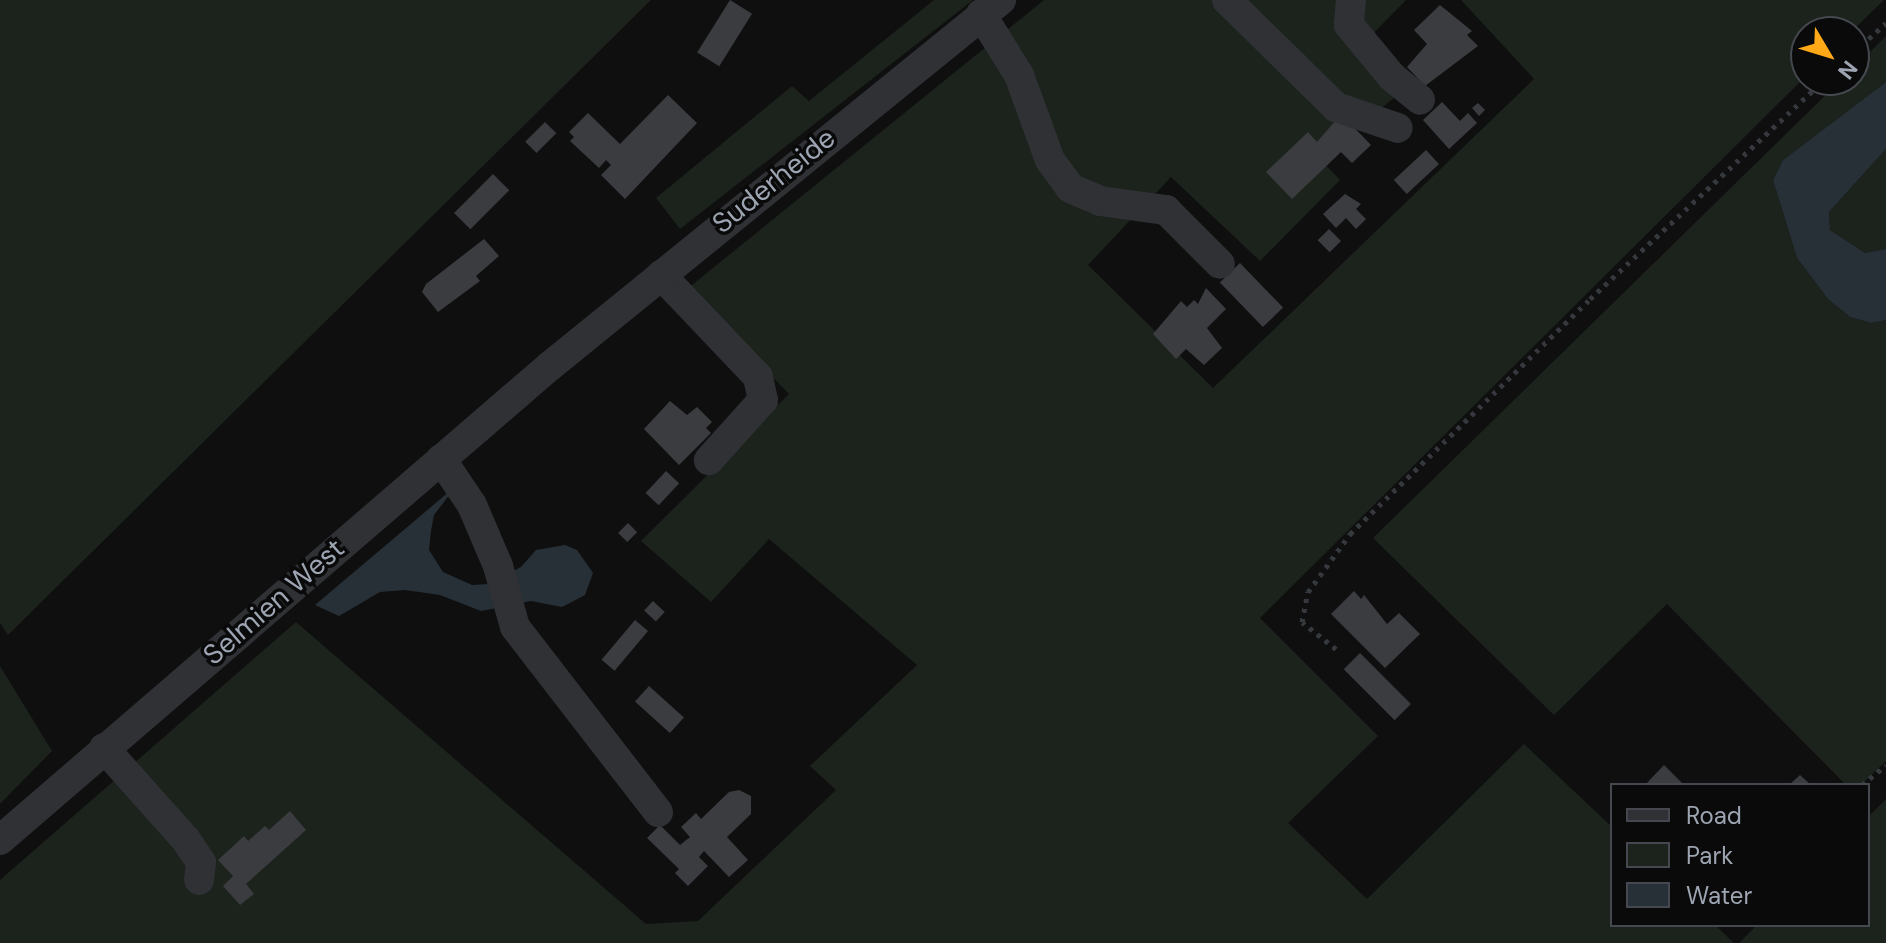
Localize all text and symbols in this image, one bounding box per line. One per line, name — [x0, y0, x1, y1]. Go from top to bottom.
north arrow — [1790, 16, 1870, 96]
text: N — [1831, 55, 1864, 85]
street label: Suderheide — [706, 121, 842, 241]
street label: Selmien West — [197, 532, 351, 672]
legend — [1610, 783, 1870, 927]
text: Road — [1686, 800, 1742, 831]
text: Park — [1686, 840, 1733, 871]
text: Water — [1686, 880, 1752, 911]

